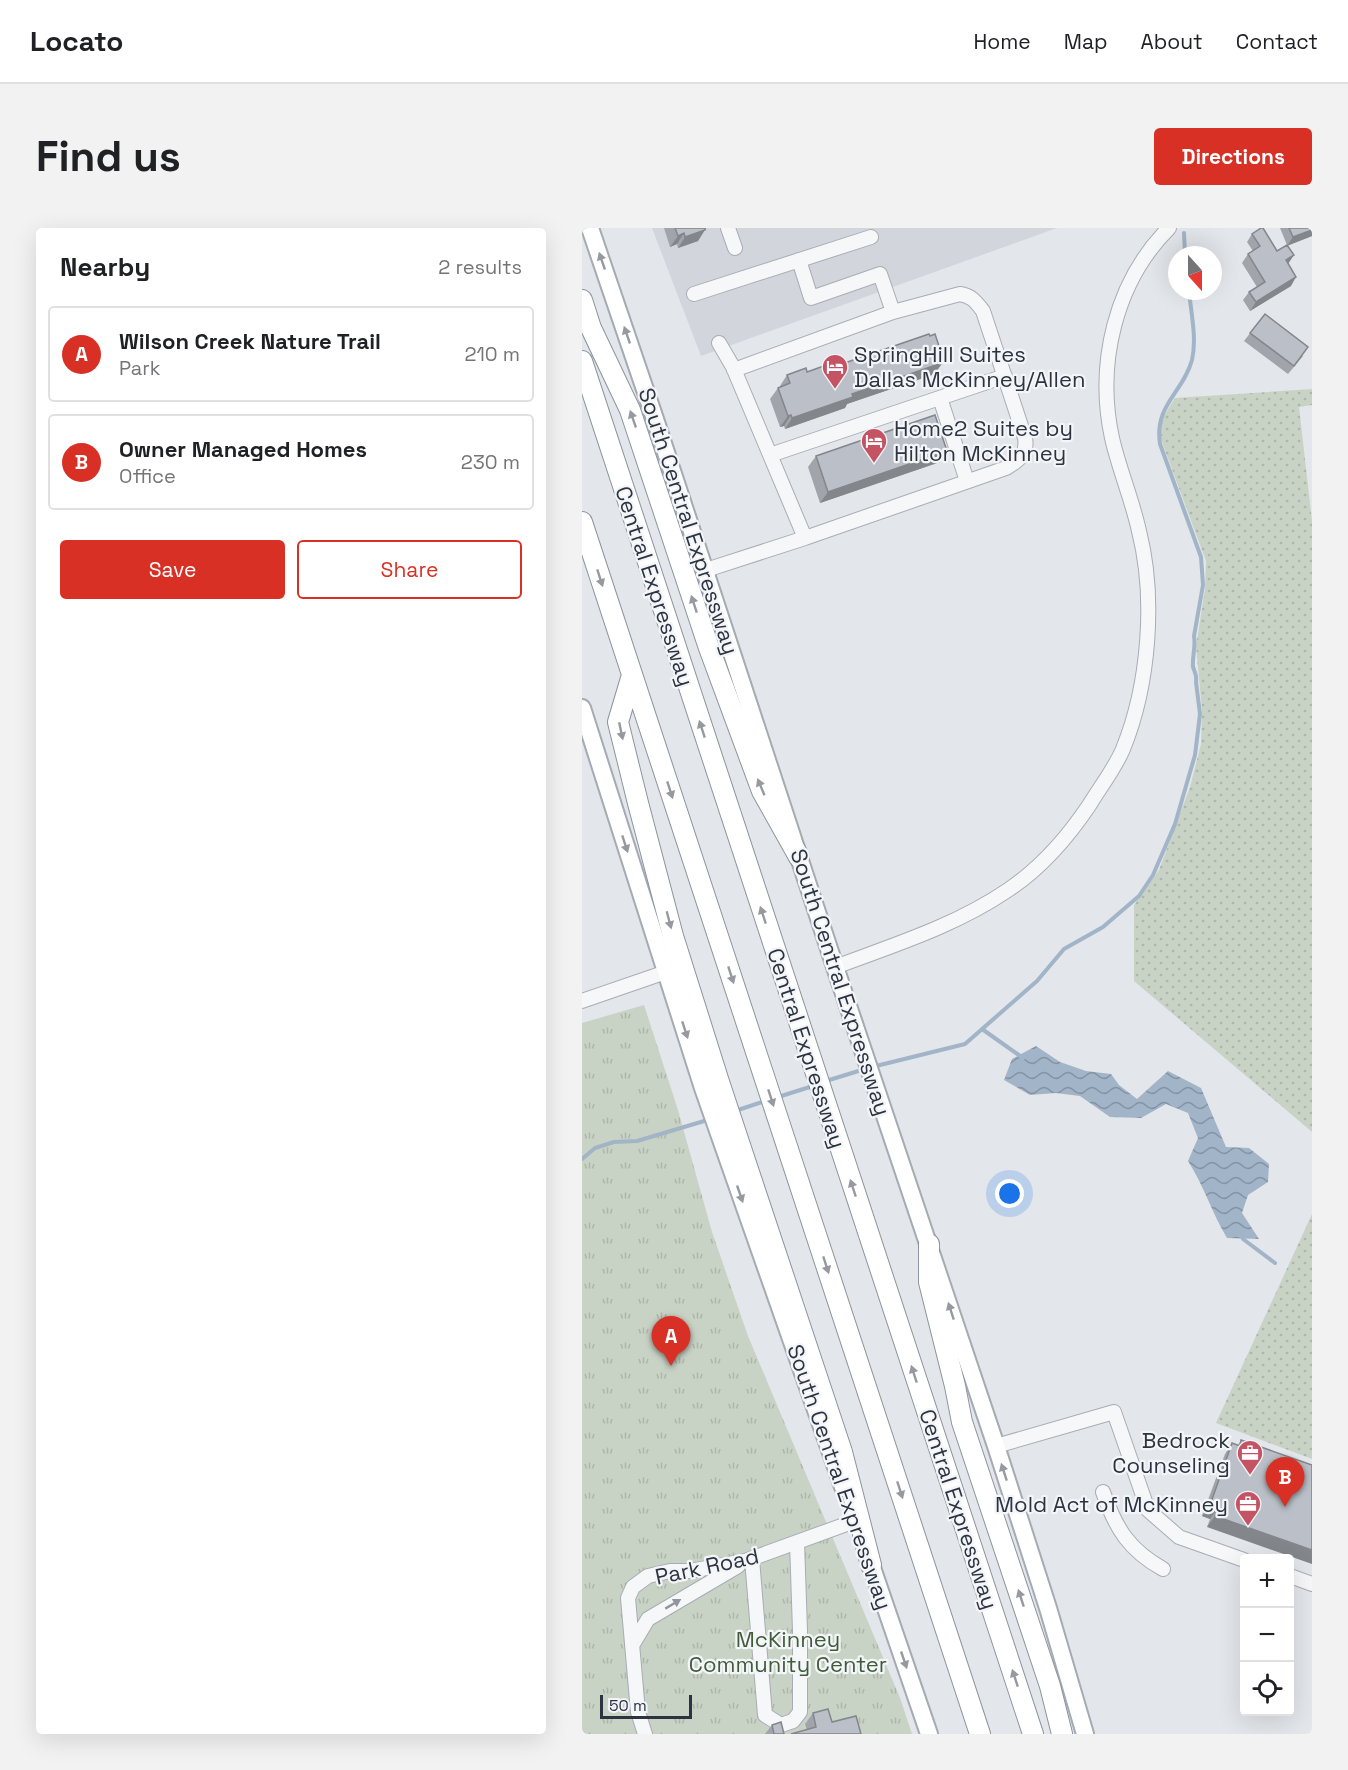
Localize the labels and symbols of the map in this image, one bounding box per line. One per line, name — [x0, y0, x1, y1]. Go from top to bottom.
north arrow — [1168, 246, 1222, 300]
one-way arrow — [596, 252, 606, 270]
one-way arrow — [622, 326, 631, 344]
place label: SpringHill Suites Dallas McKinney/Allen — [854, 340, 1085, 393]
hotel icon: SpringHill Suites Dallas McKinney/Allen — [820, 352, 850, 390]
street label: South Central Expressway — [633, 384, 745, 658]
one-way arrow — [627, 410, 637, 428]
place label: Home2 Suites by Hilton McKinney — [894, 414, 1073, 467]
hotel icon: Home2 Suites by Hilton McKinney — [859, 426, 889, 464]
street label: Central Expressway — [610, 483, 700, 689]
one-way arrow — [596, 569, 606, 587]
one-way arrow — [689, 595, 698, 613]
one-way arrow — [697, 720, 706, 738]
one-way arrow — [616, 722, 626, 740]
one-way arrow — [755, 778, 765, 796]
one-way arrow — [666, 781, 675, 799]
one-way arrow — [620, 835, 630, 853]
street label: South Central Expressway — [785, 845, 897, 1119]
one-way arrow — [757, 906, 767, 924]
one-way arrow — [665, 911, 674, 929]
street label: Central Expressway — [762, 945, 852, 1151]
one-way arrow — [727, 966, 736, 984]
one-way arrow — [680, 1021, 690, 1039]
one-way arrow — [767, 1089, 776, 1107]
one-way arrow — [848, 1179, 858, 1197]
your location — [995, 1179, 1024, 1208]
one-way arrow — [736, 1185, 746, 1203]
one-way arrow — [821, 1256, 831, 1274]
one-way arrow — [946, 1302, 956, 1320]
pin: A — [652, 1316, 691, 1366]
street label: South Central Expressway — [781, 1341, 899, 1613]
one-way arrow — [909, 1365, 919, 1383]
street label: Central Expressway — [913, 1405, 1005, 1613]
place label: Bedrock Counseling — [1112, 1426, 1230, 1479]
office icon: Bedrock Counseling — [1235, 1438, 1265, 1476]
pin: B — [1266, 1458, 1304, 1507]
one-way arrow — [999, 1463, 1008, 1481]
one-way arrow — [895, 1481, 905, 1499]
office icon: Mold Act of McKinney — [1233, 1489, 1263, 1527]
place label: Mold Act of McKinney — [995, 1490, 1228, 1518]
street label: Park Road — [653, 1541, 761, 1591]
one-way arrow — [1015, 1589, 1025, 1607]
one-way arrow — [665, 1599, 681, 1610]
park label: McKinney Community Center — [689, 1625, 887, 1678]
one-way arrow — [899, 1651, 909, 1669]
one-way arrow — [1010, 1669, 1019, 1687]
scale bar — [600, 1692, 692, 1720]

